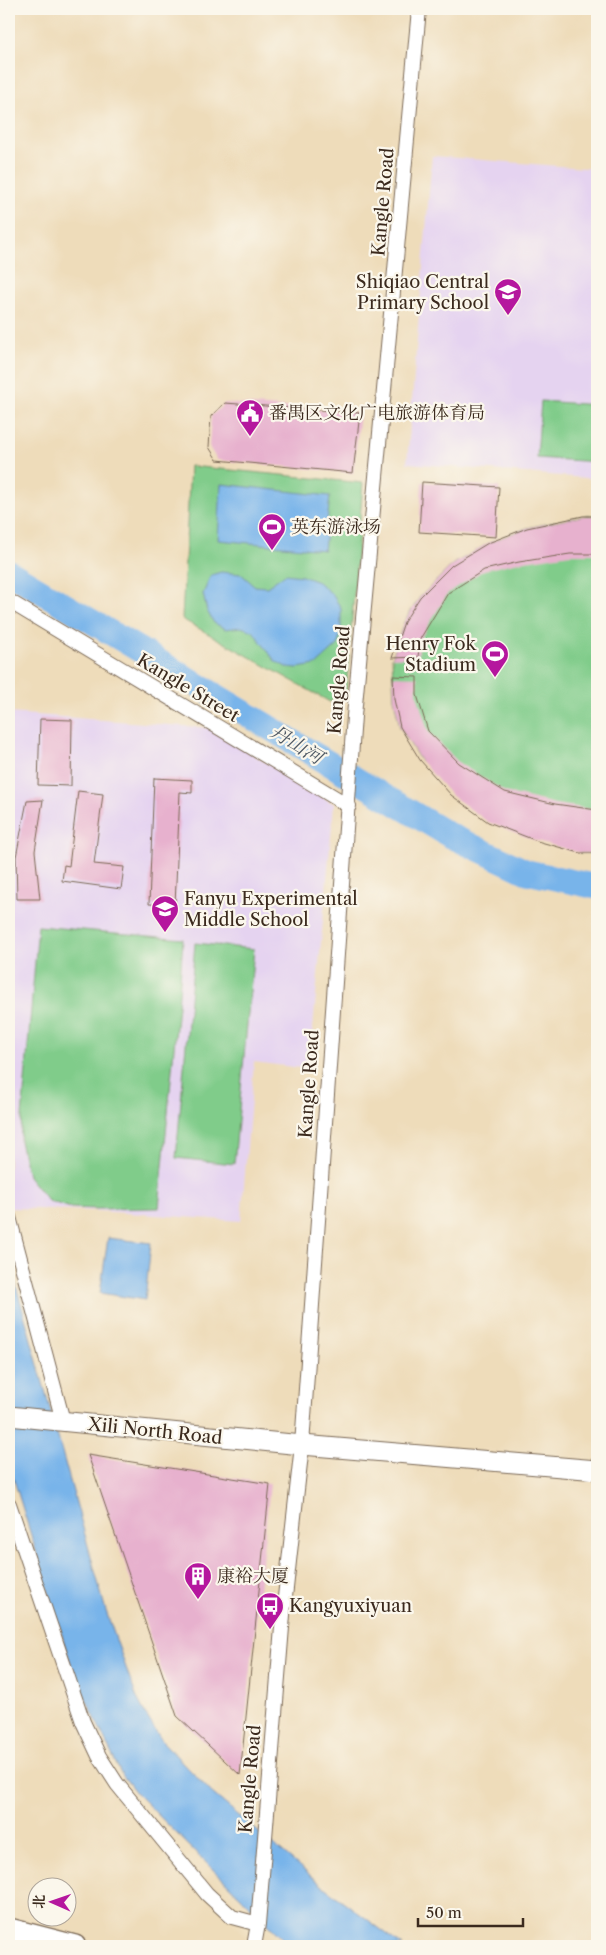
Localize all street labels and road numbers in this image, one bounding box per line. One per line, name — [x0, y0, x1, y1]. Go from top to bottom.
street label: Kangle Road — [367, 147, 399, 257]
street label: Kangle Road — [323, 625, 355, 735]
street label: Kangle Street — [133, 649, 244, 727]
street label: Kangle Road — [294, 1029, 324, 1139]
street label: Xili North Road — [86, 1413, 223, 1449]
street label: Kangle Road — [234, 1724, 266, 1834]

